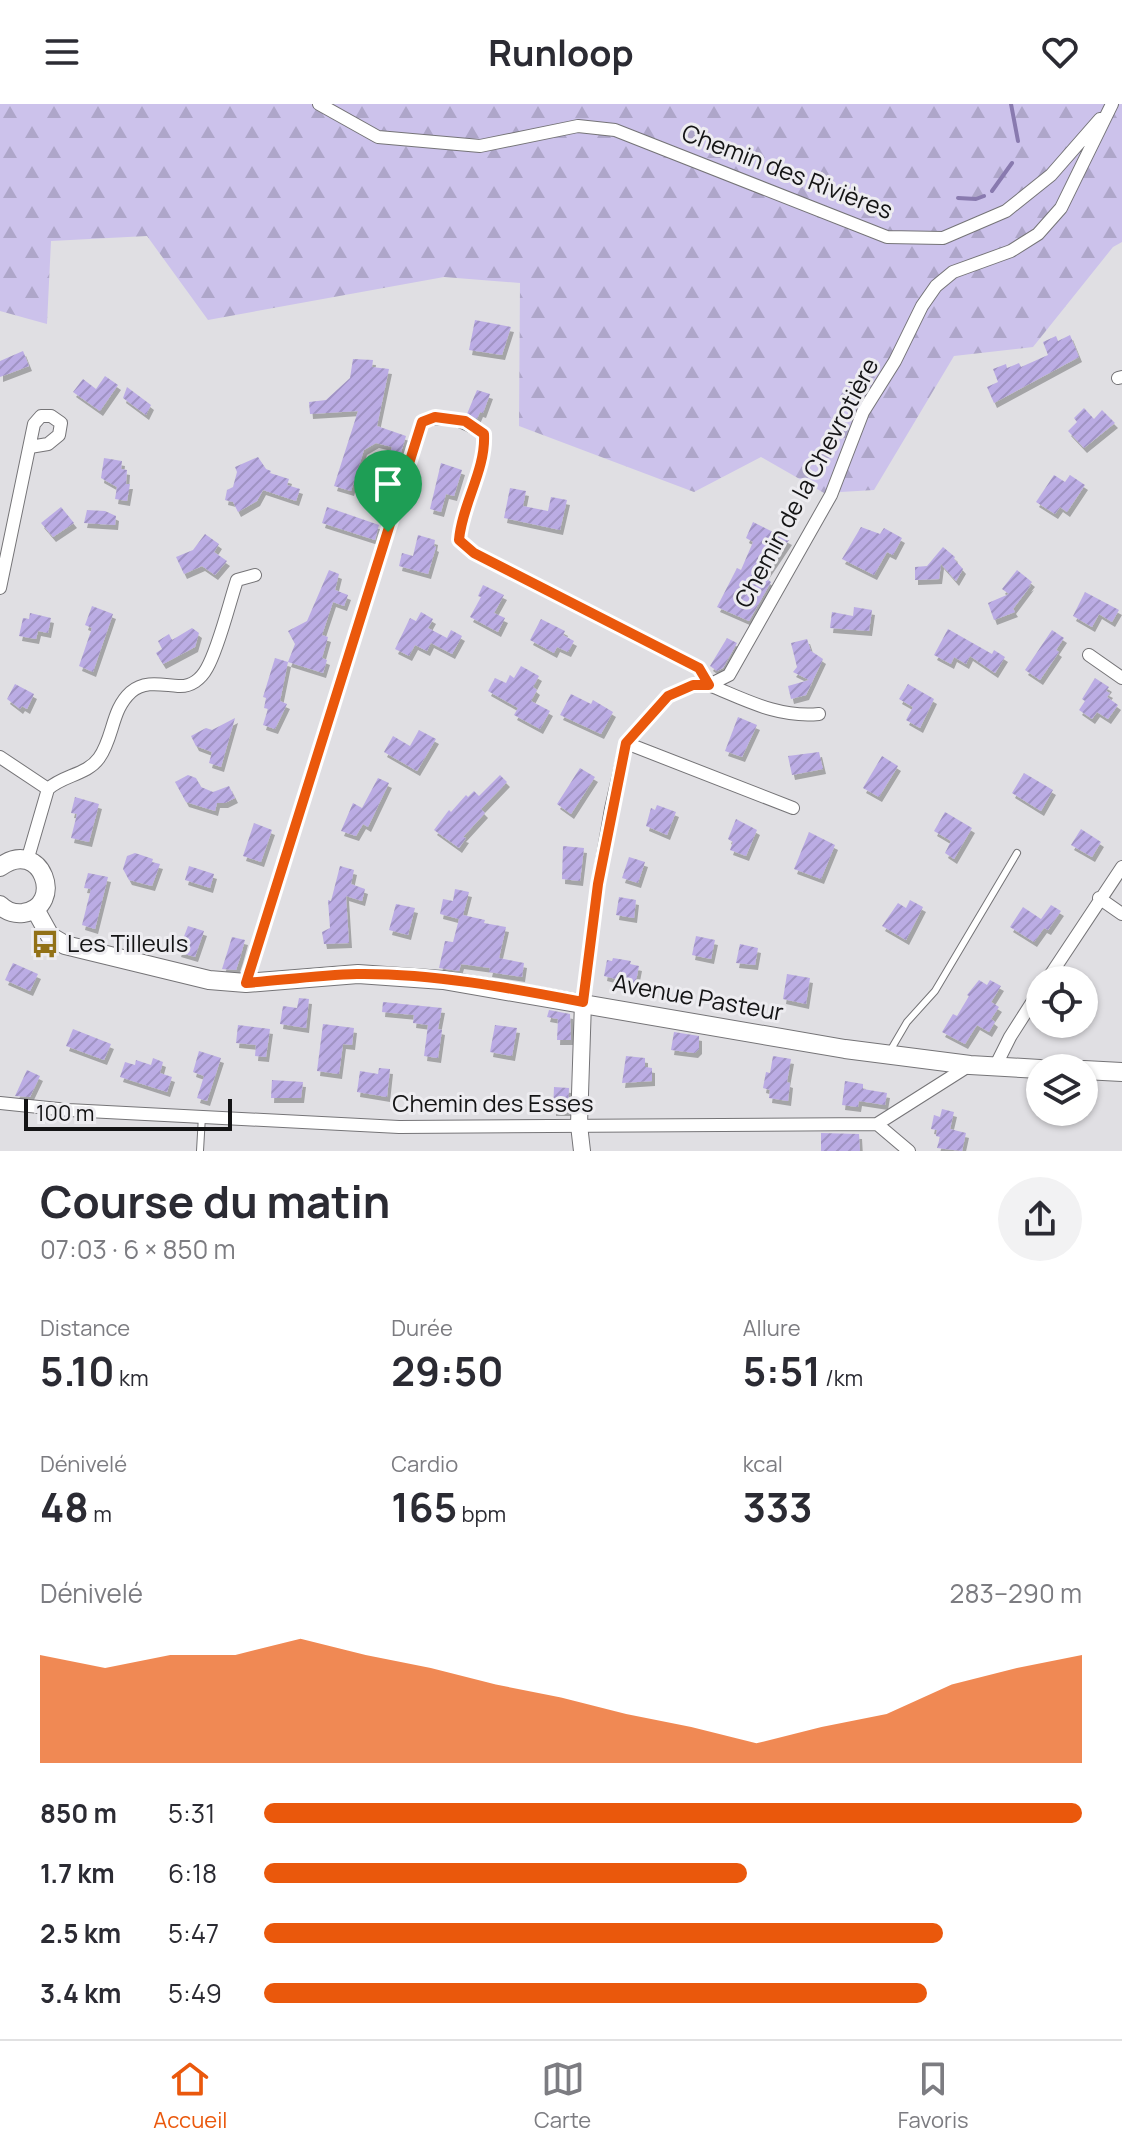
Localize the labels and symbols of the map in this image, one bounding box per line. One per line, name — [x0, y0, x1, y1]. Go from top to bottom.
street label: Chemin des Rivières — [677, 115, 898, 226]
street label: Chemin de la Chevrotière — [726, 352, 886, 613]
pin — [354, 450, 422, 532]
place label: Les Tilleuls — [67, 926, 188, 959]
bus stop icon: Les Tilleuls — [30, 929, 60, 959]
street label: Avenue Pasteur — [610, 965, 787, 1028]
street label: Chemin des Esses — [392, 1086, 594, 1119]
scale bar — [24, 1095, 232, 1131]

